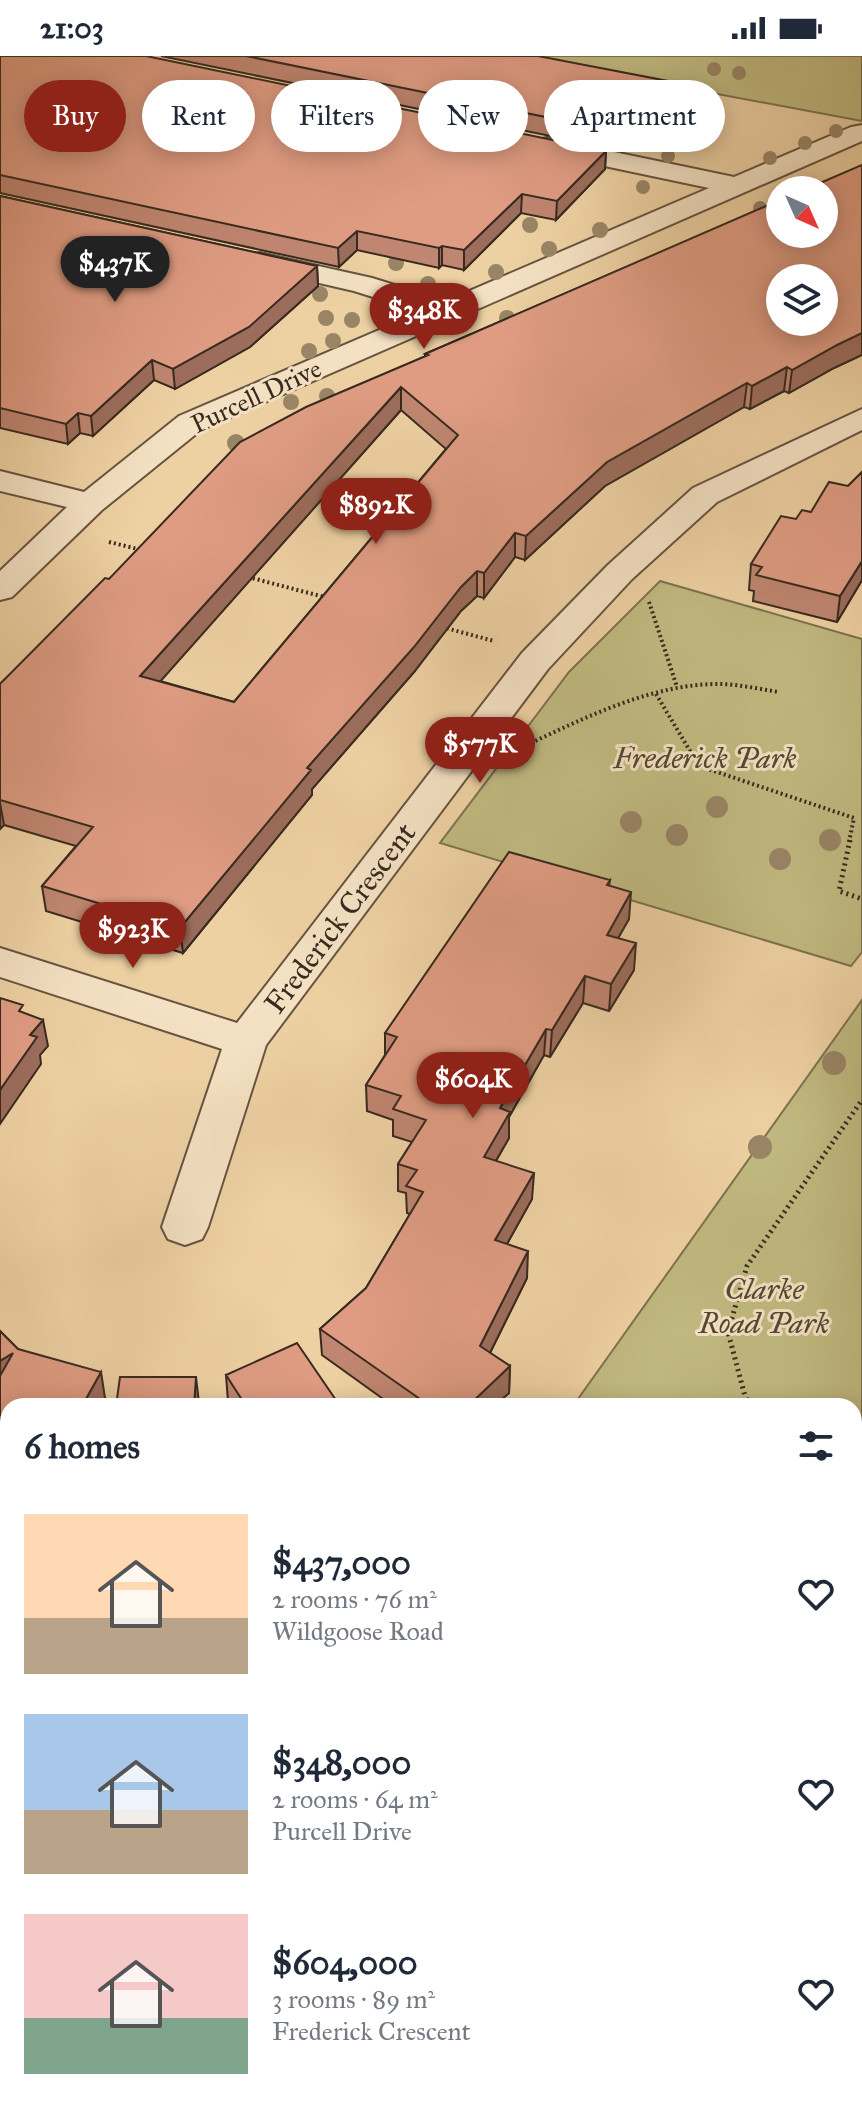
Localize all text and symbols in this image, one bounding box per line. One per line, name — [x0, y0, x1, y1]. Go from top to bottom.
text: 21:03 — [40, 10, 104, 46]
chip: Buy — [24, 80, 126, 152]
chip: Rent — [142, 80, 255, 152]
chip: Filters — [271, 80, 402, 152]
chip: New — [418, 80, 528, 152]
chip: Apartment — [544, 80, 725, 152]
north arrow — [766, 176, 838, 248]
map controls — [766, 176, 838, 336]
pin: $437K — [59, 236, 171, 304]
text: $437K — [79, 246, 151, 278]
button: layers — [766, 264, 838, 336]
pin: $348K — [368, 283, 480, 351]
text: $348K — [388, 293, 460, 325]
street label: Purcell Drive — [186, 352, 326, 440]
pin: $892K — [320, 478, 432, 546]
text: $892K — [339, 488, 413, 520]
pin: $577K — [424, 717, 536, 785]
text: $577K — [443, 727, 517, 759]
park label: Frederick Park — [612, 740, 797, 776]
street label: Frederick Crescent — [257, 815, 424, 1020]
pin: $923K — [77, 902, 189, 970]
text: $923K — [97, 912, 169, 944]
pin: $604K — [417, 1052, 529, 1120]
text: $604K — [435, 1062, 512, 1094]
park label: Clarke Road Park — [698, 1271, 829, 1341]
icon: filters — [794, 1424, 838, 1468]
text: 6 homes — [24, 1426, 140, 1467]
text: $437,000 — [272, 1542, 411, 1583]
icon: home — [88, 1546, 184, 1642]
icon: heart — [794, 1572, 838, 1616]
text: 2 rooms · 76 m² — [272, 1583, 437, 1615]
text: Wildgoose Road — [272, 1615, 444, 1647]
text: $348,000 — [272, 1742, 411, 1783]
icon: home — [88, 1746, 184, 1842]
icon: heart — [794, 1772, 838, 1816]
text: 2 rooms · 64 m² — [272, 1783, 438, 1815]
text: Purcell Drive — [272, 1815, 412, 1847]
text: $604,000 — [272, 1942, 418, 1983]
icon: home — [88, 1946, 184, 2042]
icon: heart — [794, 1972, 838, 2016]
text: 3 rooms · 89 m² — [272, 1983, 435, 2015]
text: Frederick Crescent — [272, 2015, 471, 2047]

